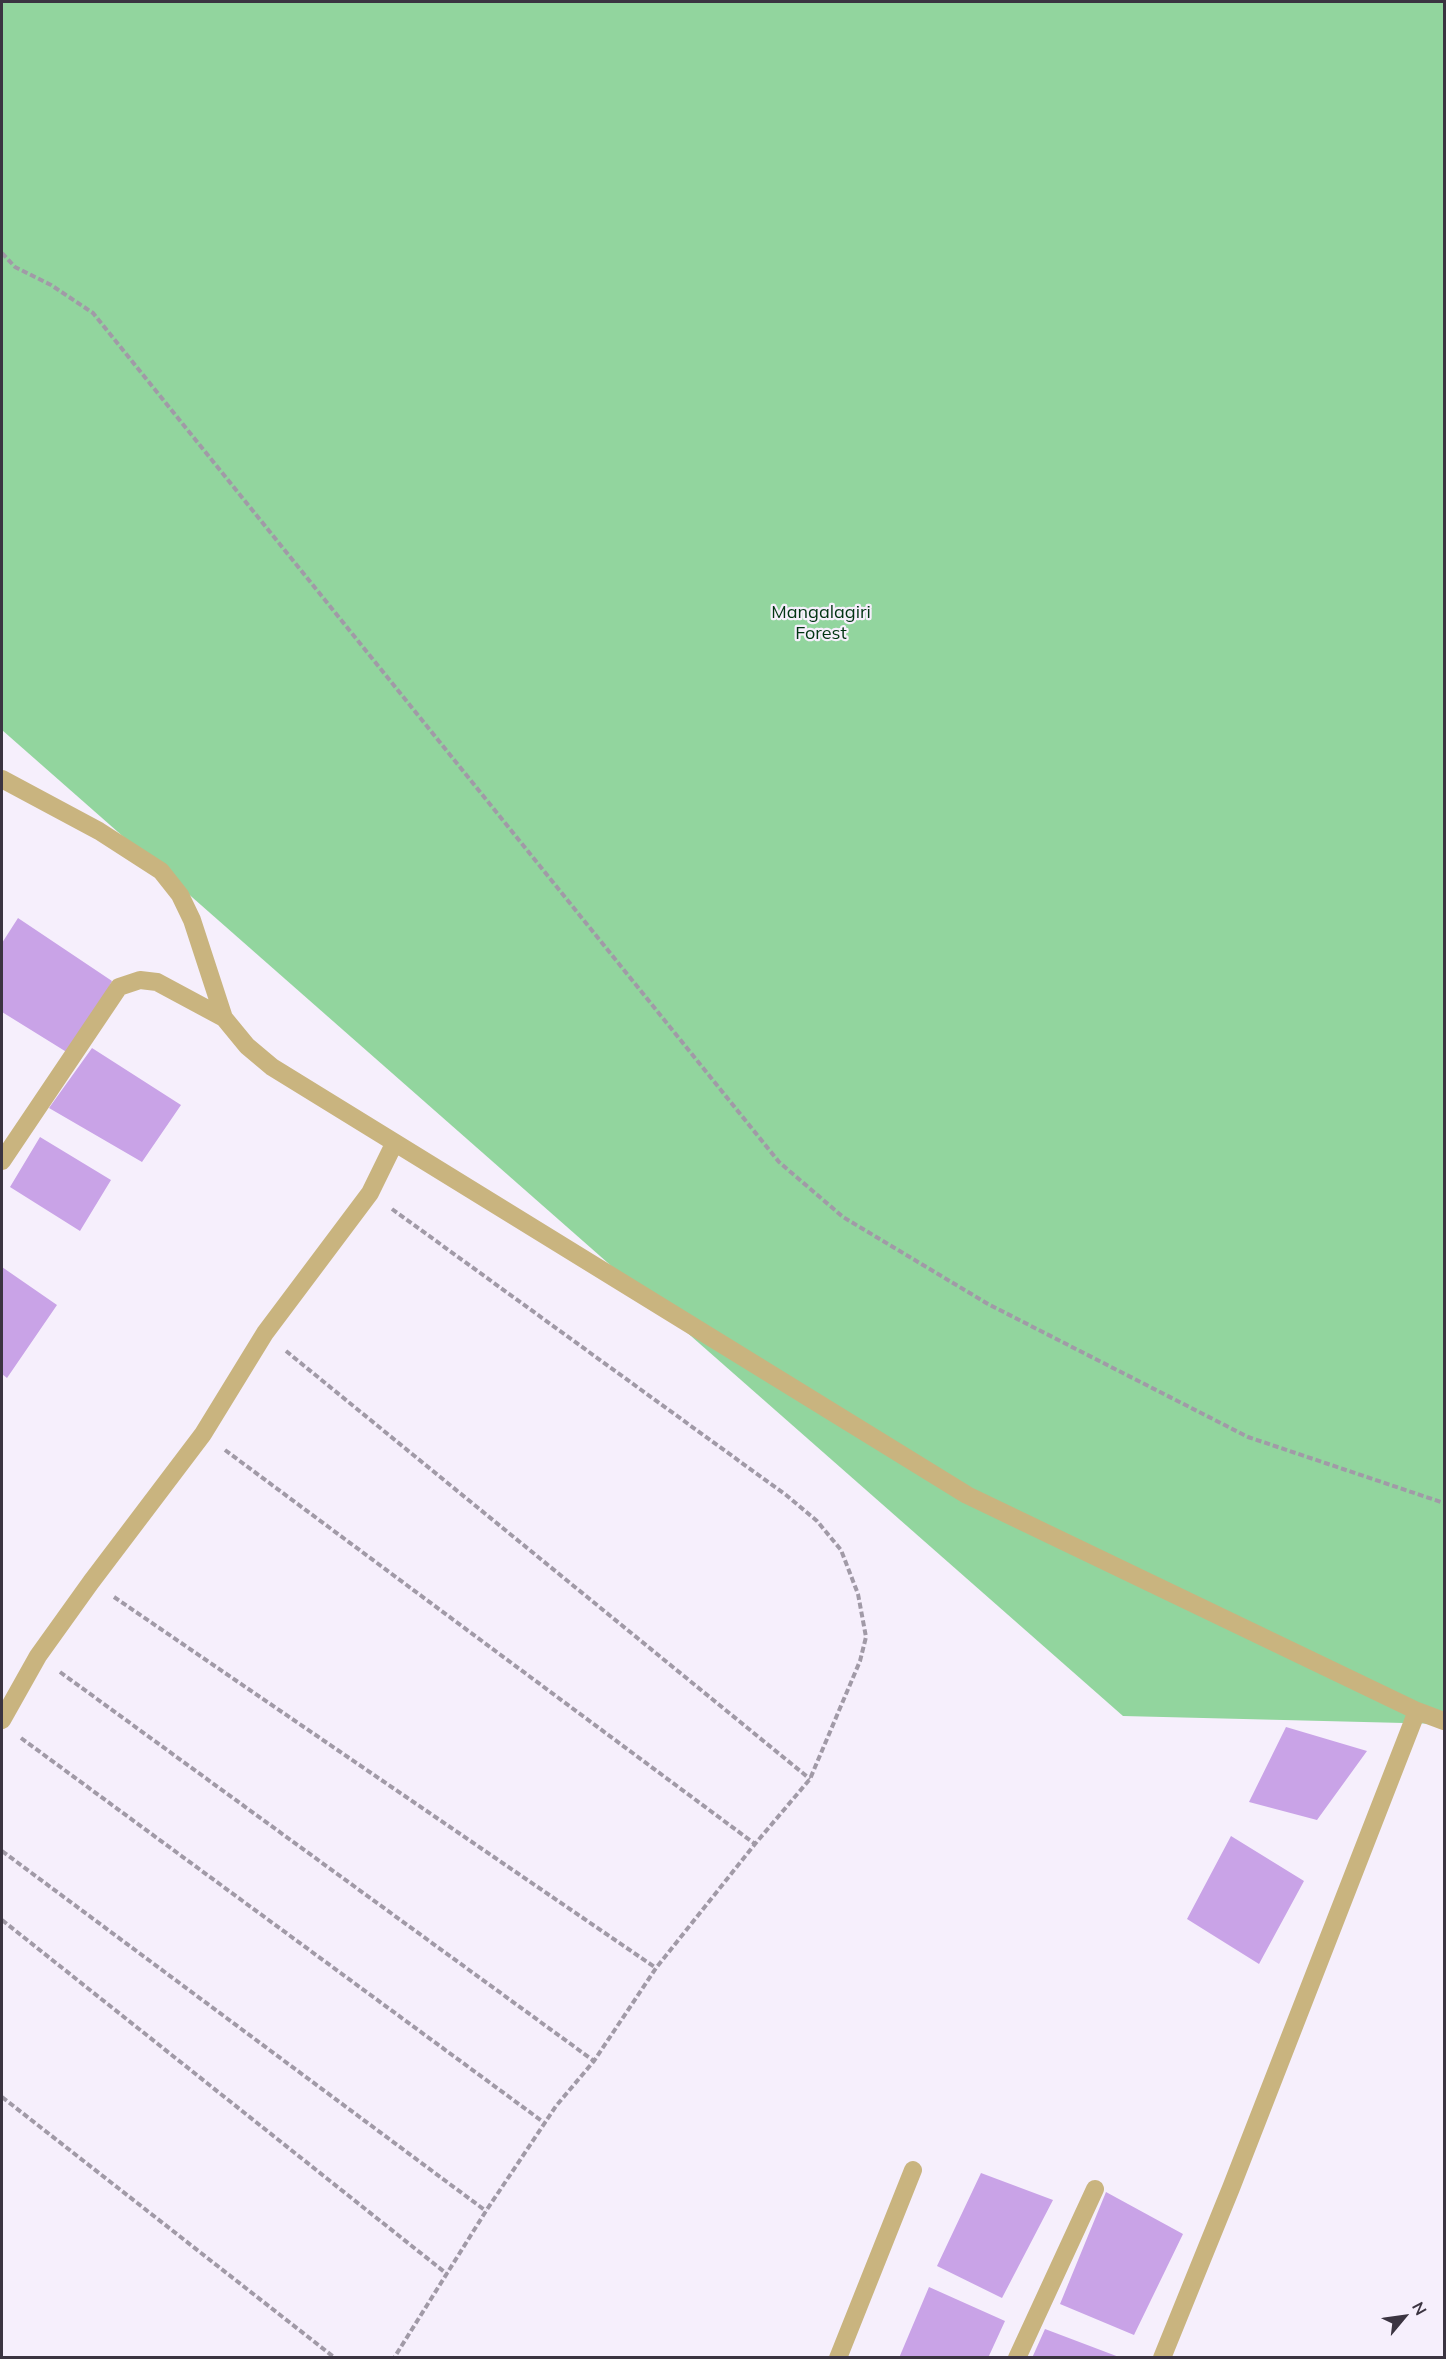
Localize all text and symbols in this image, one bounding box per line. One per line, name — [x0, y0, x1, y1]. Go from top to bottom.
park label: Mangalagiri Forest — [771, 602, 871, 644]
north arrow — [1374, 2287, 1434, 2347]
text: N — [1408, 2298, 1431, 2318]

